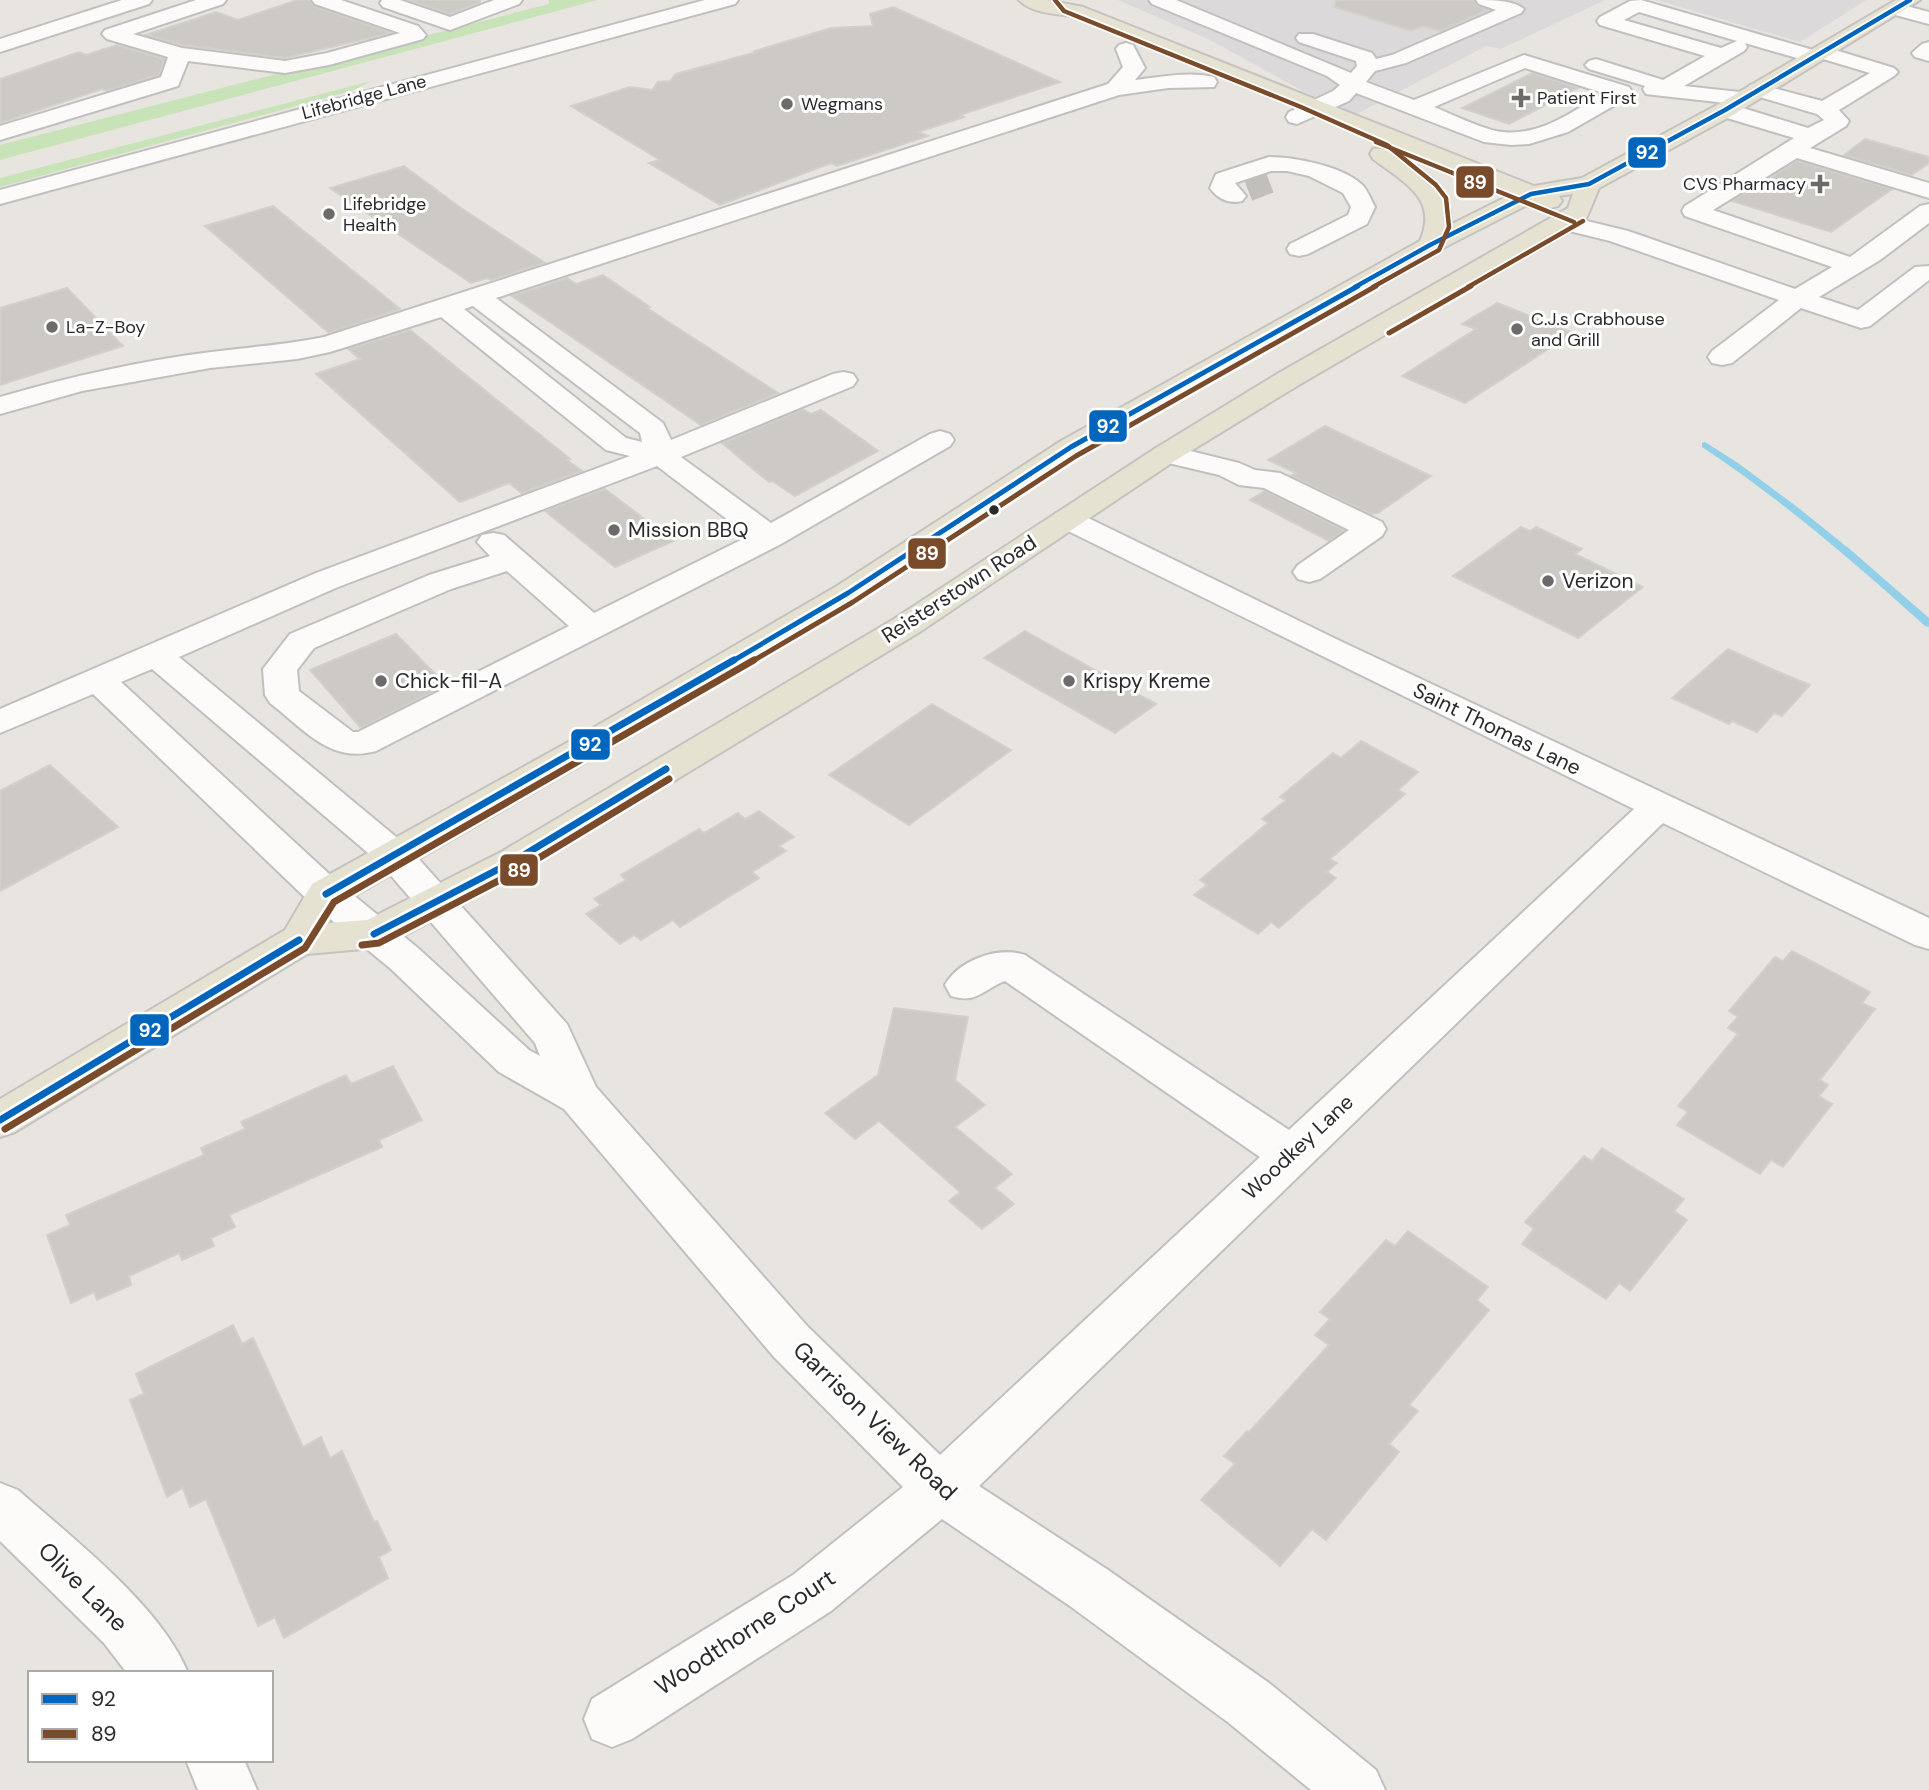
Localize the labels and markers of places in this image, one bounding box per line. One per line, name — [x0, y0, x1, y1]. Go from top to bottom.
place label: Patient First — [1537, 86, 1637, 110]
marker: Patient First — [1511, 88, 1531, 108]
place label: Wegmans — [801, 92, 883, 116]
marker: Wegmans — [779, 96, 795, 112]
place label: CVS Pharmacy — [1683, 172, 1806, 196]
marker: CVS Pharmacy — [1812, 176, 1828, 192]
place label: Lifebridge Health — [343, 192, 426, 237]
marker: Lifebridge Health — [321, 206, 337, 222]
place label: C.J.s Crabhouse and Grill — [1531, 307, 1665, 352]
place label: La-Z-Boy — [66, 315, 145, 339]
marker: La-Z-Boy — [44, 319, 60, 335]
marker: C.J.s Crabhouse and Grill — [1509, 321, 1525, 337]
unlabelled marker — [987, 503, 1001, 517]
place label: Mission BBQ — [628, 516, 749, 544]
marker: Mission BBQ — [606, 522, 622, 538]
place label: Verizon — [1562, 567, 1634, 595]
marker: Verizon — [1540, 573, 1556, 589]
place label: Chick-fil-A — [395, 667, 502, 695]
place label: Krispy Kreme — [1083, 667, 1210, 695]
marker: Chick-fil-A — [373, 673, 389, 689]
marker: Krispy Kreme — [1061, 673, 1077, 689]

